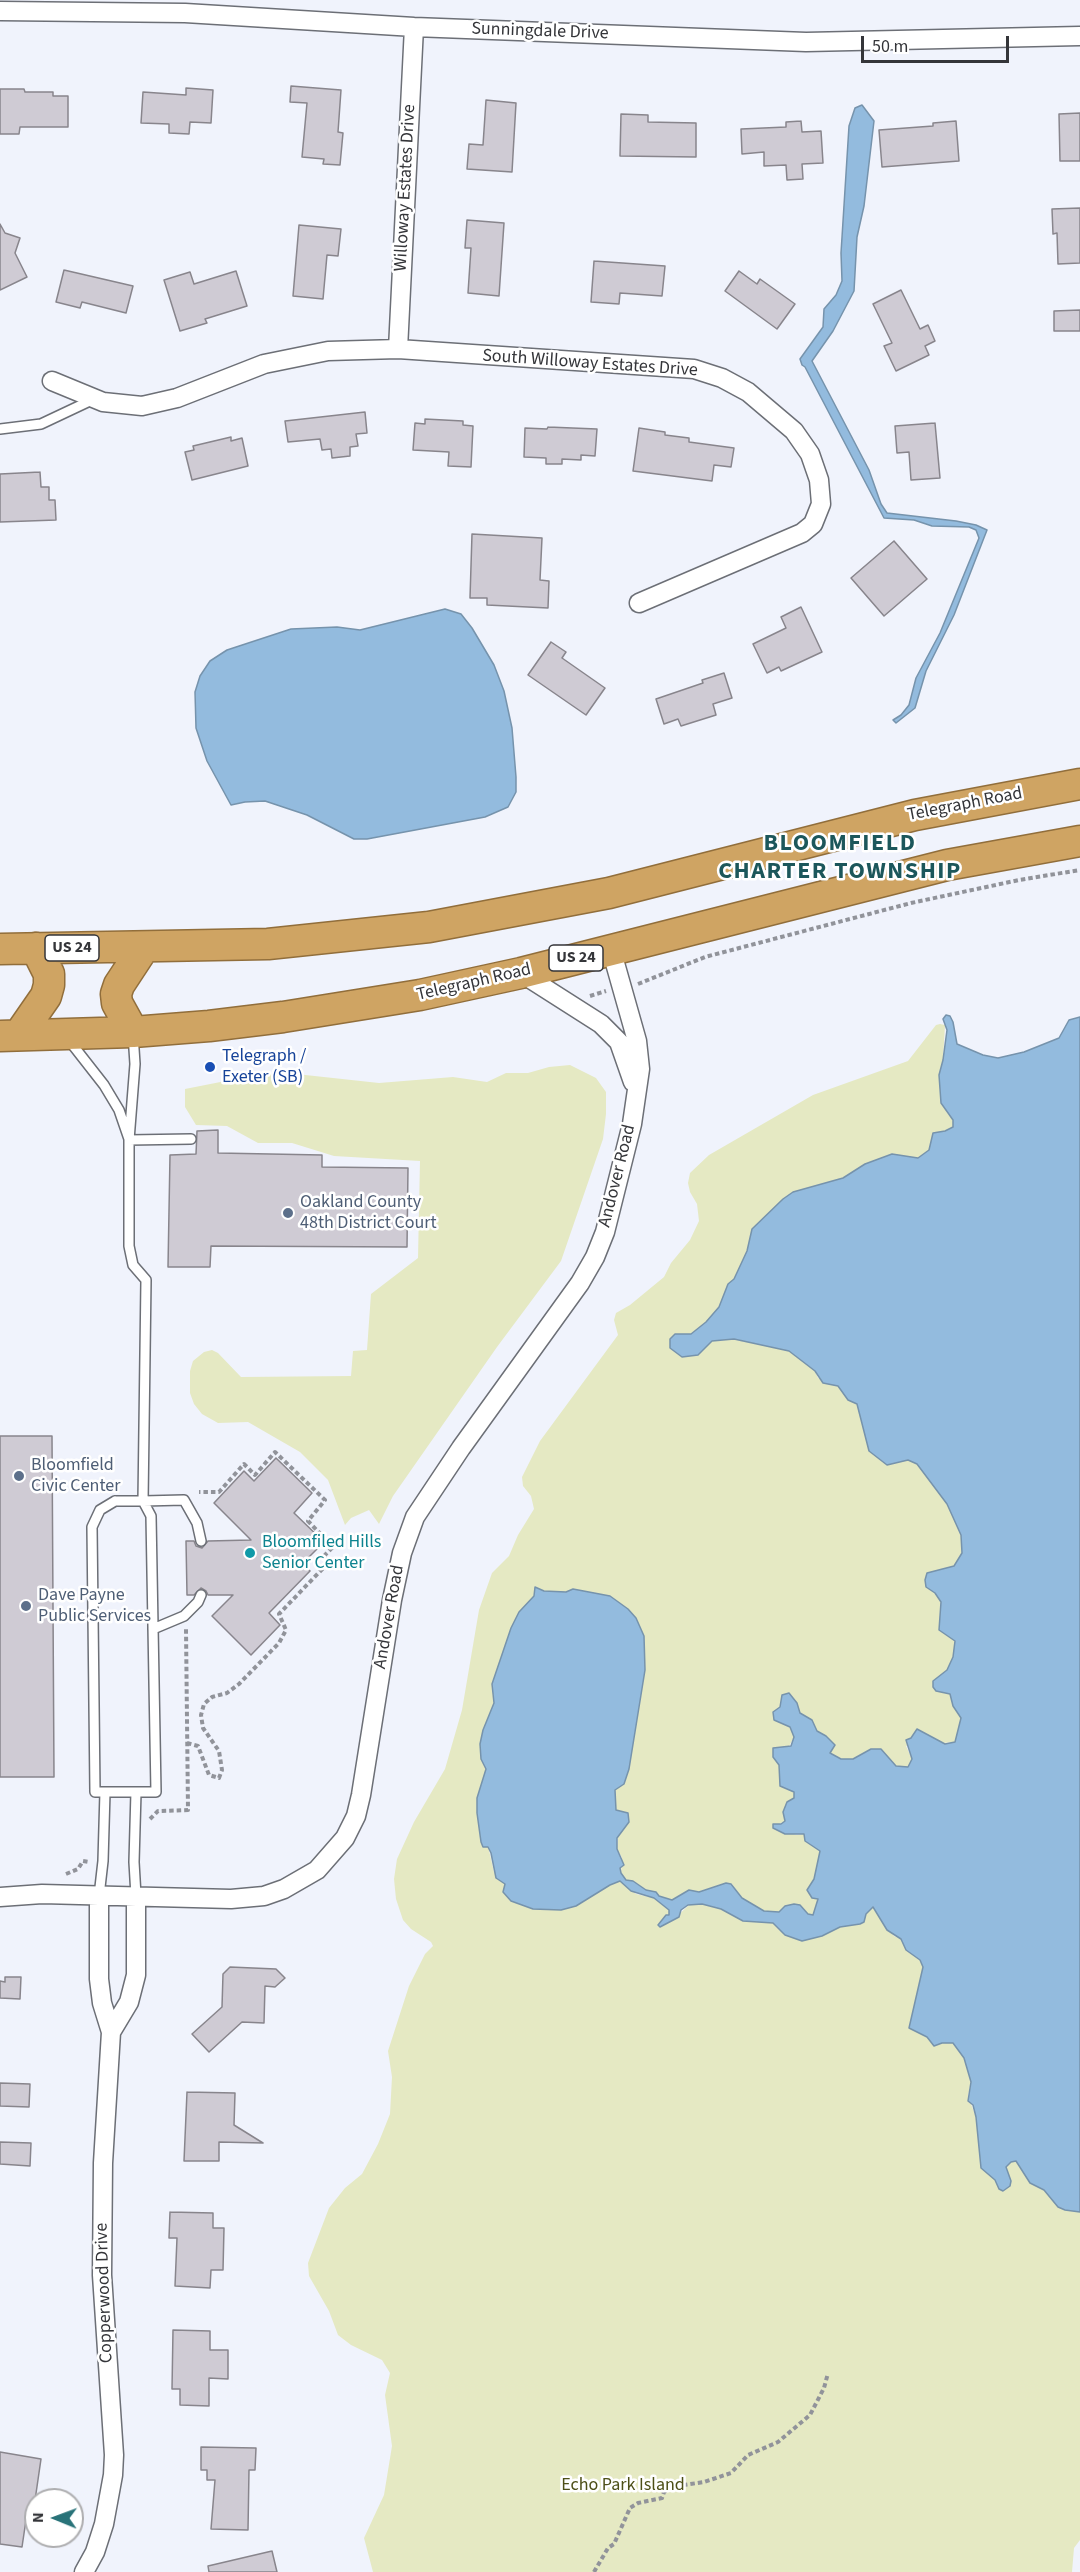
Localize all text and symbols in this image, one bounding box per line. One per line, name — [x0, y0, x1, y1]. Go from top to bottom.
street label: Sunningdale Drive — [471, 19, 609, 45]
scale bar — [864, 24, 1012, 62]
text: 50 m — [872, 34, 908, 59]
street label: Willoway Estates Drive — [391, 104, 421, 272]
street label: South Willoway Estates Drive — [481, 346, 699, 382]
street label: Telegraph Road — [906, 783, 1024, 827]
district label: BLOOMFIELD CHARTER TOWNSHIP — [718, 831, 962, 887]
road number: US 24 — [45, 935, 99, 961]
road number: US 24 — [549, 945, 603, 971]
street label: Telegraph Road — [415, 959, 533, 1007]
place label: Telegraph / Exeter (SB) — [222, 1046, 306, 1088]
marker: Telegraph / Exeter (SB) — [203, 1060, 217, 1074]
street label: Andover Road — [595, 1122, 641, 1230]
place label: Oakland County 48th District Court — [300, 1192, 437, 1234]
marker: Oakland County 48th District Court — [281, 1206, 295, 1220]
place label: Bloomfield Civic Center — [31, 1455, 120, 1498]
marker: Bloomfield Civic Center — [12, 1469, 26, 1483]
place label: Bloomfiled Hills Senior Center — [262, 1532, 381, 1574]
marker: Bloomfiled Hills Senior Center — [243, 1546, 257, 1560]
street label: Andover Road — [370, 1563, 410, 1671]
place label: Dave Payne Public Services — [38, 1585, 151, 1628]
marker: Dave Payne Public Services — [19, 1599, 33, 1613]
street label: Copperwood Drive — [92, 2222, 118, 2364]
park label: Echo Park Island — [561, 2475, 685, 2497]
north arrow — [24, 2488, 84, 2548]
text: N — [27, 2512, 49, 2523]

